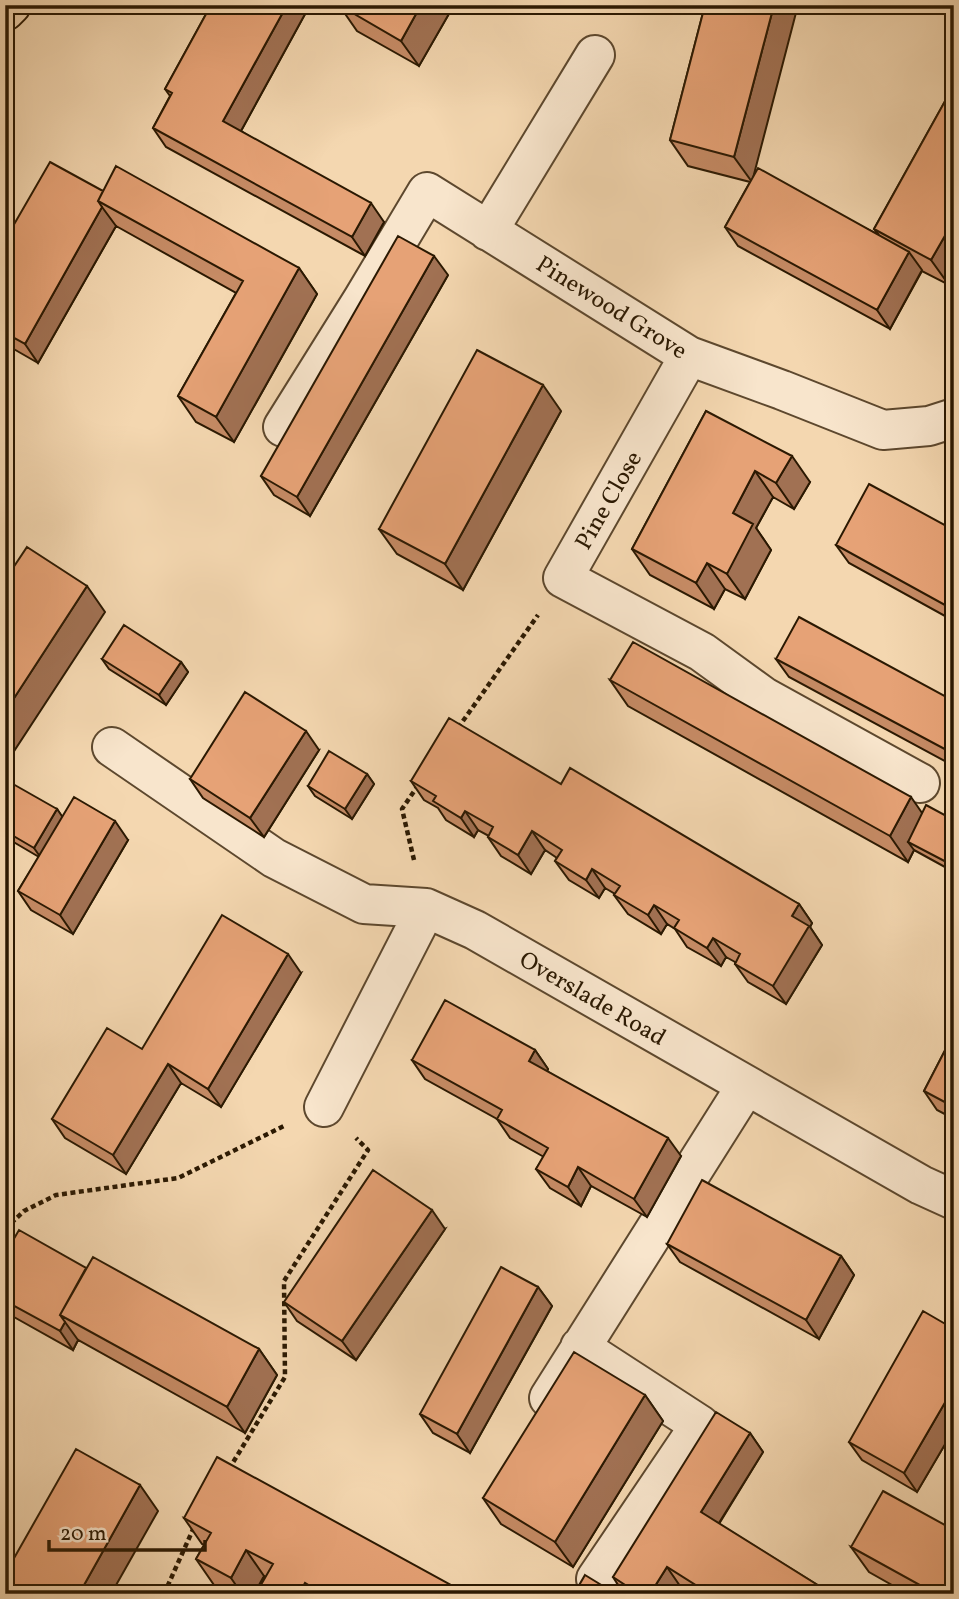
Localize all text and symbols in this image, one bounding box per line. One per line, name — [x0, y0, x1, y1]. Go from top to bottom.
street label: Pinewood Grove — [529, 248, 693, 369]
street label: Pine Close — [568, 445, 652, 557]
street label: Overslade Road — [512, 944, 672, 1056]
scale bar — [49, 1508, 205, 1552]
text: 20 m — [60, 1520, 106, 1549]

